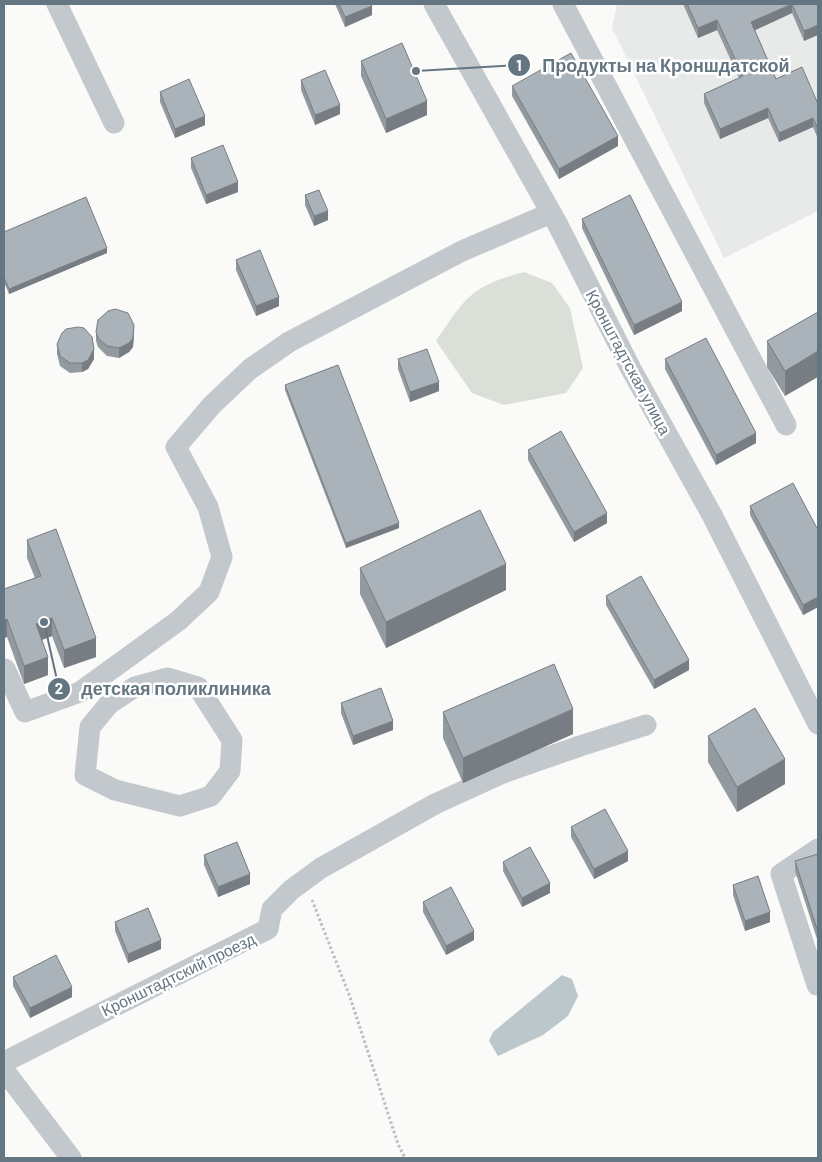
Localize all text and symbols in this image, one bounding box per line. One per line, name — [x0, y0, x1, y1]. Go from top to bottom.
callout: Продукты на Кроншдатской — [507, 49, 799, 82]
text: Продукты на Кроншдатской — [542, 54, 790, 76]
text: 1 — [516, 56, 522, 74]
street label: Кронштадтская улица — [583, 286, 675, 438]
callout: детская поликлиника — [47, 673, 281, 706]
text: детская поликлиника — [81, 677, 272, 699]
text: 2 — [55, 679, 63, 697]
street label: Кронштадтский проезд — [98, 928, 259, 1020]

